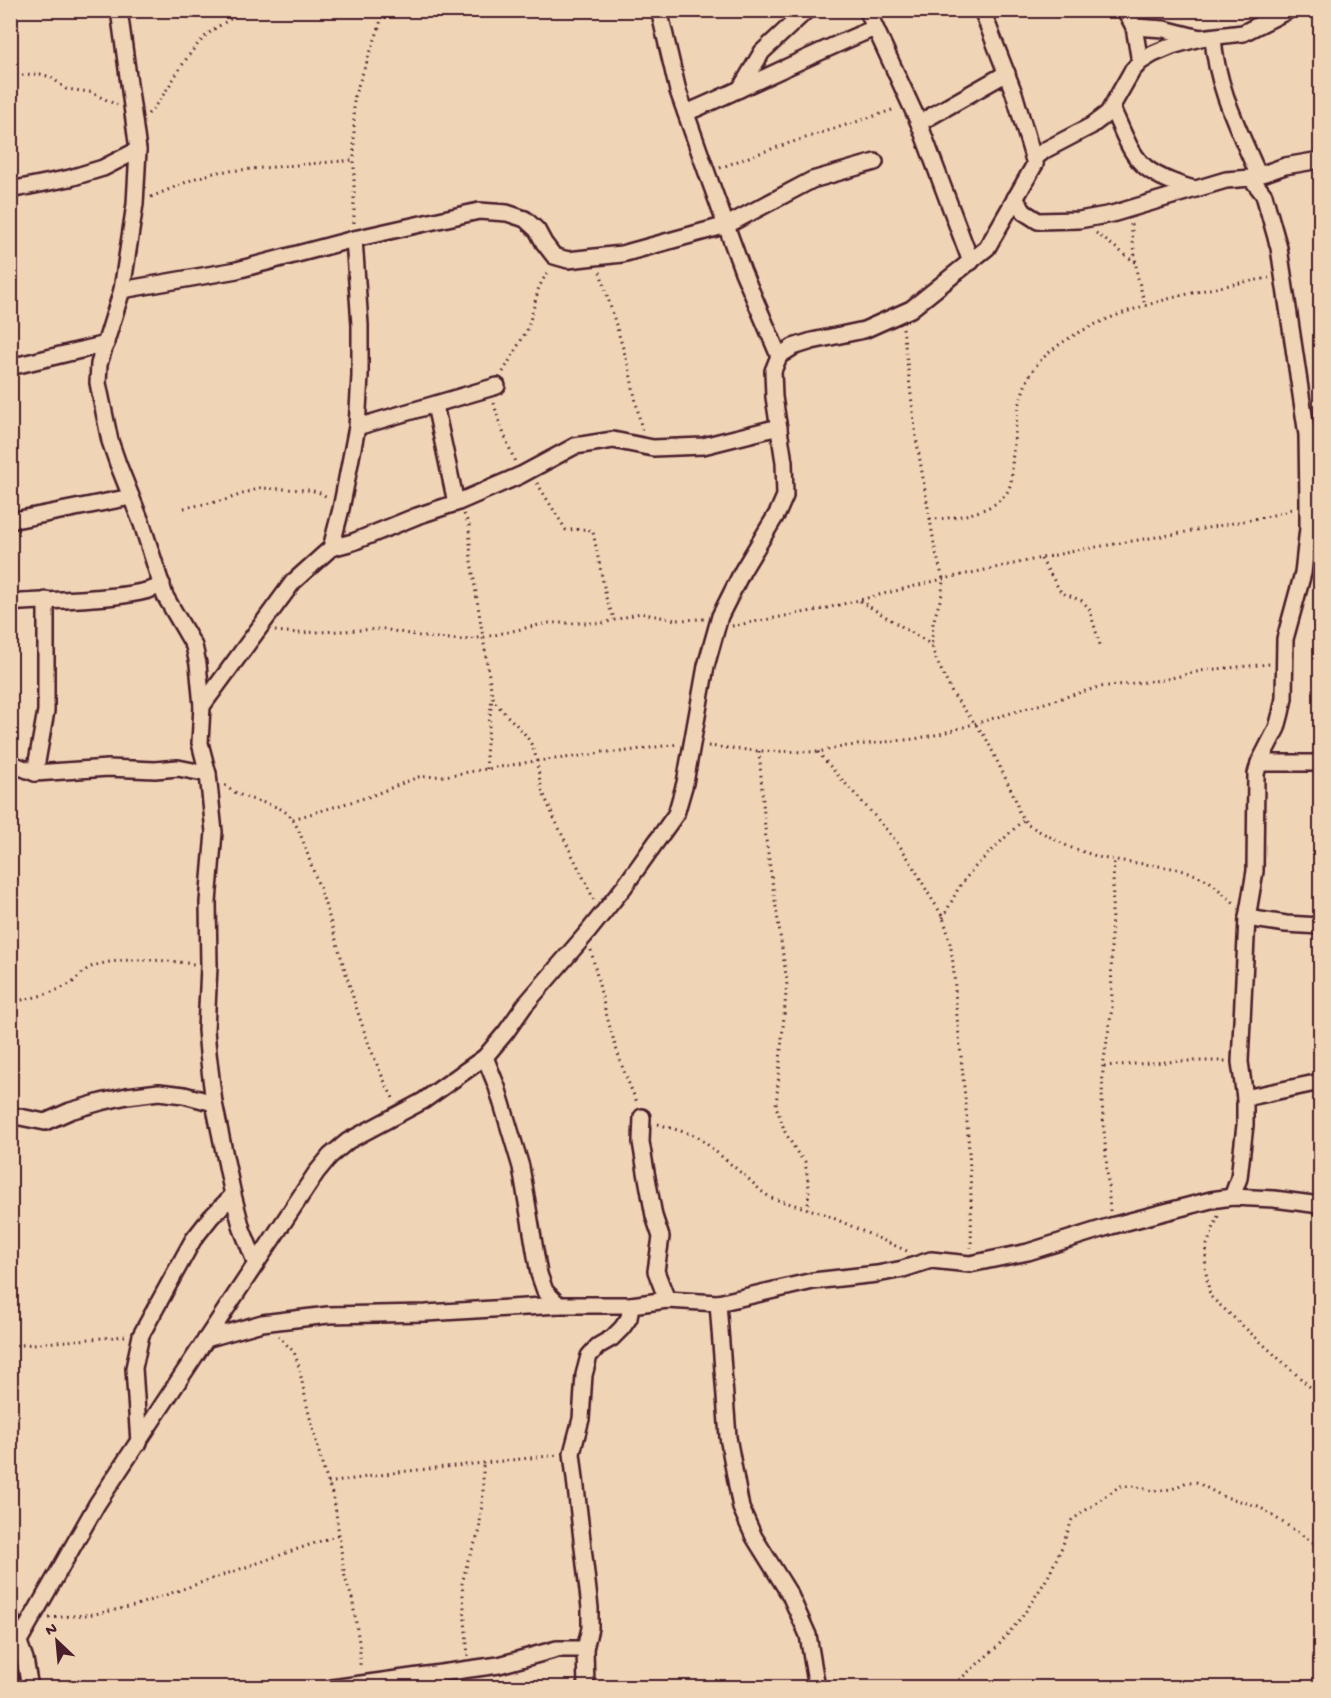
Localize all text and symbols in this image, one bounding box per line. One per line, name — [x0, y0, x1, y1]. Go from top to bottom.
north arrow — [27, 1611, 87, 1671]
text: N — [43, 1620, 61, 1641]

